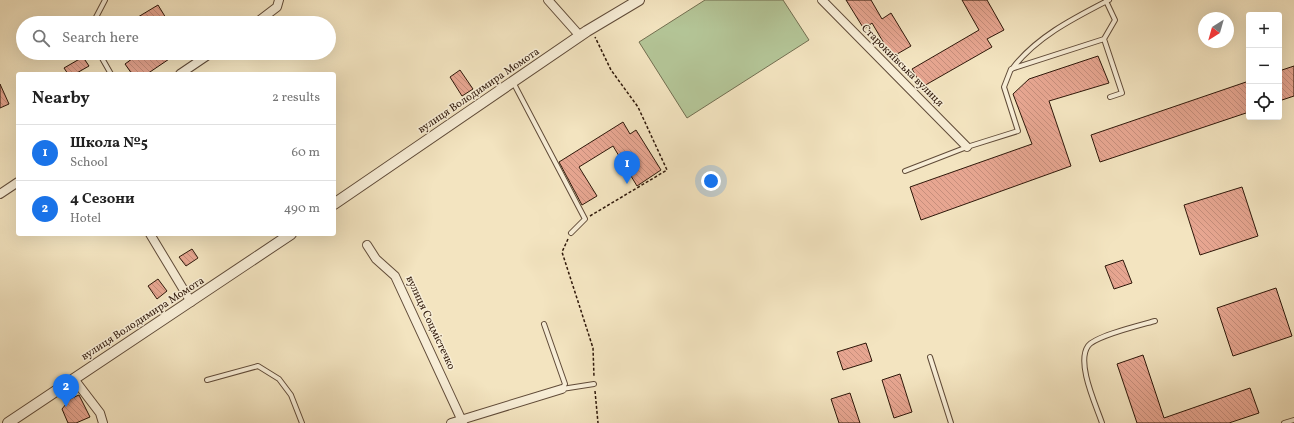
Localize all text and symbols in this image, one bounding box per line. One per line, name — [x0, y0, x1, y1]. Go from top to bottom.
north arrow — [1198, 12, 1234, 48]
map controls — [1246, 12, 1282, 120]
button: + — [1246, 12, 1282, 48]
search box — [16, 16, 336, 60]
street label: Старокиївська вулиця — [857, 21, 947, 111]
icon: search — [30, 27, 52, 49]
text: Search here — [62, 28, 139, 49]
street label: вулиця Володимира Момота — [415, 44, 543, 137]
button: − — [1246, 48, 1282, 84]
button: locate — [1246, 84, 1282, 120]
text: Nearby — [32, 87, 90, 110]
text: 2 results — [272, 89, 320, 107]
text: Школа №5 — [70, 133, 148, 154]
text: 1 — [42, 144, 48, 162]
text: 60 m — [292, 144, 320, 162]
pin: 1 — [614, 151, 640, 184]
text: School — [70, 154, 108, 172]
your location — [701, 171, 721, 191]
text: 4 Сезони — [70, 189, 135, 210]
text: 2 — [42, 200, 48, 218]
text: 490 m — [284, 200, 320, 218]
text: Hotel — [70, 210, 101, 228]
street label: вулиця Володимира Момота — [79, 273, 208, 364]
street label: вулиця Соцмістечко — [402, 274, 458, 373]
pin: 2 — [53, 374, 79, 407]

